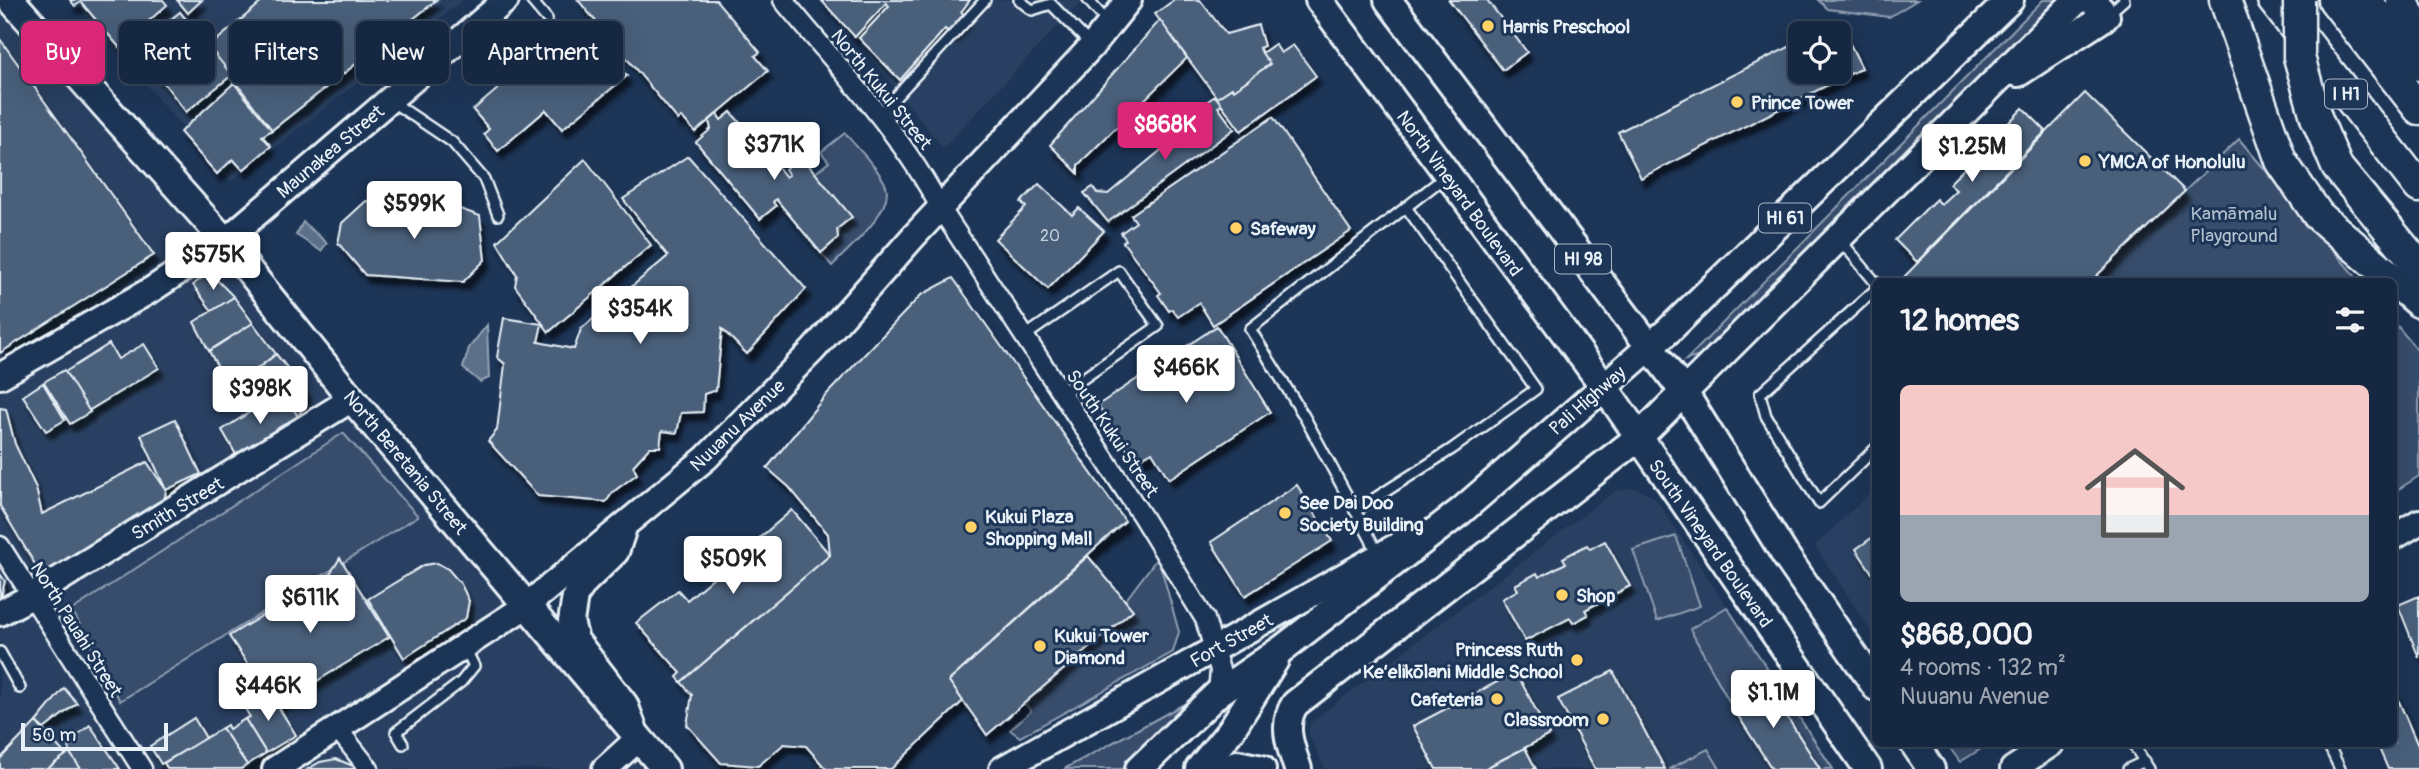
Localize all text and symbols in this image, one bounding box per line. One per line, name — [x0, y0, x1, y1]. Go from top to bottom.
place label: Harris Preschool — [1502, 15, 1630, 39]
marker: Harris Preschool — [1480, 18, 1496, 34]
chip: Buy — [21, 21, 105, 84]
chip: Rent — [119, 21, 215, 84]
chip: Filters — [229, 21, 342, 84]
chip: New — [356, 21, 449, 84]
chip: Apartment — [463, 21, 623, 84]
map controls — [1788, 21, 1851, 84]
button: locate — [1788, 21, 1851, 84]
street label: North Kukui Street — [825, 25, 937, 155]
road number: I H1 — [2325, 80, 2367, 108]
place label: Prince Tower — [1751, 91, 1854, 115]
marker: Prince Tower — [1729, 94, 1745, 110]
street label: Maunakea Street — [272, 100, 390, 204]
pin: $868K — [1116, 102, 1214, 162]
street label: North Vineyard Boulevard — [1391, 106, 1528, 281]
text: $868K — [1134, 110, 1196, 139]
pin: $371K — [725, 122, 823, 182]
pin: $1.25M — [1915, 124, 2029, 184]
text: $371K — [744, 130, 804, 159]
text: $1.25M — [1938, 132, 2006, 161]
place label: YMCA of Honolulu — [2098, 150, 2245, 174]
marker: YMCA of Honolulu — [2077, 153, 2093, 169]
pin: $599K — [365, 182, 463, 241]
text: $599K — [383, 189, 445, 218]
park label: Kamāmalu Playground — [2190, 202, 2278, 248]
road number: HI 61 — [1759, 204, 1811, 232]
place label: Safeway — [1250, 217, 1317, 241]
marker: Safeway — [1228, 220, 1244, 236]
house number: 20 — [1040, 226, 1060, 246]
pin: $575K — [164, 232, 262, 292]
text: $575K — [181, 240, 245, 269]
road number: HI 98 — [1555, 244, 1611, 274]
pin: $354K — [591, 286, 689, 346]
text: $354K — [608, 294, 672, 323]
icon: filters — [2331, 301, 2369, 339]
text: 12 homes — [1900, 302, 2019, 339]
pin: $466K — [1137, 346, 1235, 405]
text: $466K — [1153, 353, 1219, 382]
street label: Pali Highway — [1544, 361, 1631, 441]
street label: South Kukui Street — [1061, 365, 1164, 502]
pin: $398K — [211, 366, 309, 426]
text: $398K — [229, 374, 291, 403]
street label: Nuuanu Avenue — [685, 374, 791, 477]
street label: North Beretania Street — [338, 386, 473, 540]
icon: home — [2072, 430, 2198, 556]
street label: South Vineyard Boulevard — [1643, 455, 1778, 633]
street label: Smith Street — [127, 472, 228, 546]
place label: See Dai Doo Society Building — [1299, 491, 1424, 537]
place label: Kukui Plaza Shopping Mall — [985, 505, 1093, 551]
marker: See Dai Doo Society Building — [1277, 505, 1293, 521]
marker: Kukui Plaza Shopping Mall — [963, 519, 979, 535]
pin: $509K — [684, 536, 782, 596]
text: $509K — [700, 544, 766, 573]
street label: North Pauahi Street — [25, 557, 128, 702]
pin: $611K — [261, 576, 359, 635]
text: $611K — [281, 583, 339, 612]
place label: Shop — [1576, 584, 1615, 608]
marker: Shop — [1554, 587, 1570, 603]
street label: Fort Street — [1186, 608, 1277, 673]
text: $868,000 — [1900, 616, 2033, 653]
place label: Kukui Tower Diamond — [1054, 624, 1149, 670]
marker: Kukui Tower Diamond — [1032, 638, 1048, 654]
place label: Princess Ruth Ke’elikōlani Middle School — [1363, 638, 1563, 684]
marker: Princess Ruth Ke’elikōlani Middle School — [1569, 652, 1585, 668]
text: 4 rooms · 132 m² — [1900, 653, 2066, 682]
pin: $446K — [219, 664, 317, 723]
pin: $1.1M — [1724, 670, 1822, 730]
text: $446K — [235, 671, 301, 700]
text: $1.1M — [1747, 678, 1799, 707]
text: Nuuanu Avenue — [1900, 682, 2049, 711]
place label: Cafeteria — [1410, 688, 1483, 712]
marker: Cafeteria — [1489, 691, 1505, 707]
place label: Classroom — [1504, 708, 1589, 732]
marker: Classroom — [1595, 711, 1611, 727]
scale bar — [21, 720, 168, 752]
text: 50 m — [32, 723, 76, 747]

